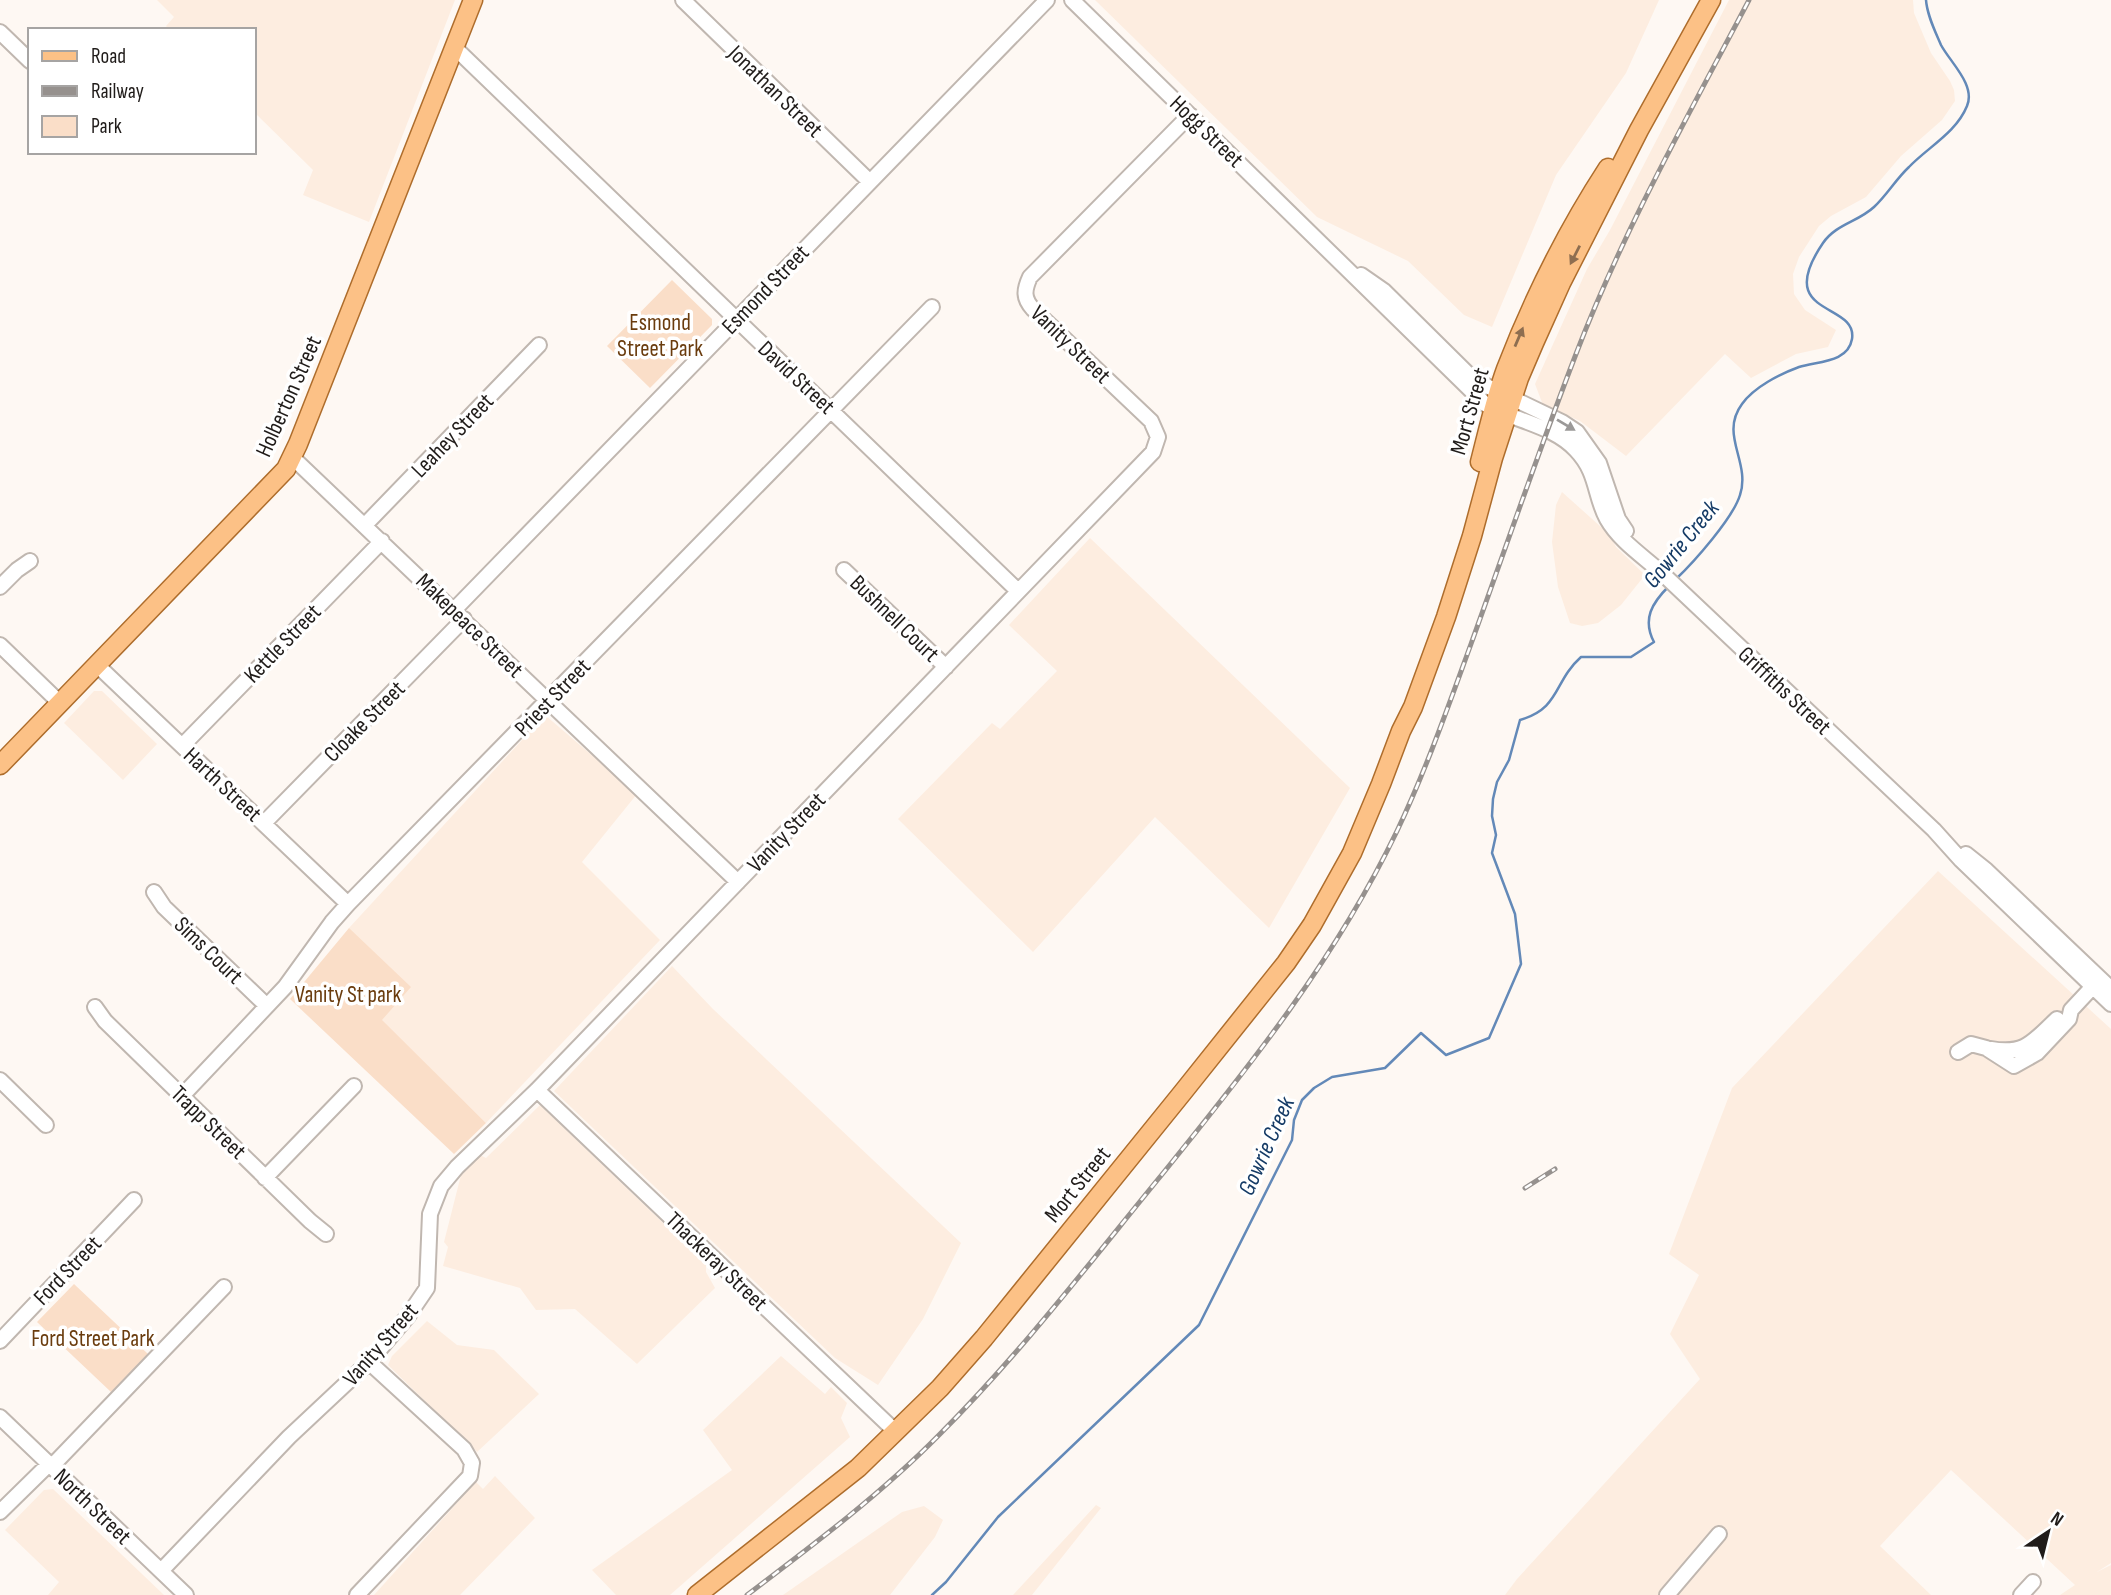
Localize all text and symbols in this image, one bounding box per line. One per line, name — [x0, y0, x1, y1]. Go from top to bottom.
legend — [28, 28, 256, 154]
street label: Jonathan Street — [721, 39, 828, 144]
text: Road — [91, 44, 126, 69]
text: Railway — [91, 79, 144, 104]
street label: Hogg Street — [1164, 90, 1249, 174]
text: Park — [91, 114, 122, 139]
street label: Esmond Street — [716, 239, 815, 340]
one-way arrow — [1570, 245, 1581, 265]
street label: Vanity Street — [1024, 300, 1116, 390]
park label: Esmond Street Park — [617, 309, 703, 363]
one-way arrow — [1514, 327, 1525, 348]
street label: Holberton Street — [250, 332, 328, 461]
street label: David Street — [752, 335, 841, 420]
street label: Mort Street — [1444, 364, 1496, 458]
street label: Leahey Street — [406, 388, 500, 484]
one-way arrow — [1557, 419, 1576, 432]
water label: Gowrie Creek — [1637, 494, 1726, 594]
street label: Makepeace Street — [410, 568, 529, 684]
street label: Bushnell Court — [844, 569, 945, 668]
street label: Kettle Street — [238, 598, 327, 689]
street label: Griffiths Street — [1732, 641, 1837, 741]
street label: Priest Street — [509, 653, 597, 742]
street label: Cloake Street — [318, 675, 411, 768]
street label: Harth Street — [177, 742, 267, 828]
street label: Vanity Street — [742, 787, 832, 879]
street label: Sims Court — [168, 911, 249, 990]
park label: Vanity St park — [295, 981, 401, 1009]
street label: Trapp Street — [165, 1080, 252, 1165]
water label: Gowrie Creek — [1232, 1092, 1301, 1200]
street label: Mort Street — [1039, 1141, 1117, 1228]
street label: Thackeray Street — [660, 1206, 773, 1317]
street label: Ford Street — [28, 1230, 108, 1311]
street label: Vanity Street — [337, 1297, 424, 1392]
park label: Ford Street Park — [31, 1325, 155, 1353]
street label: North Street — [48, 1463, 137, 1551]
north arrow — [2013, 1497, 2083, 1567]
text: N — [2046, 1507, 2068, 1532]

